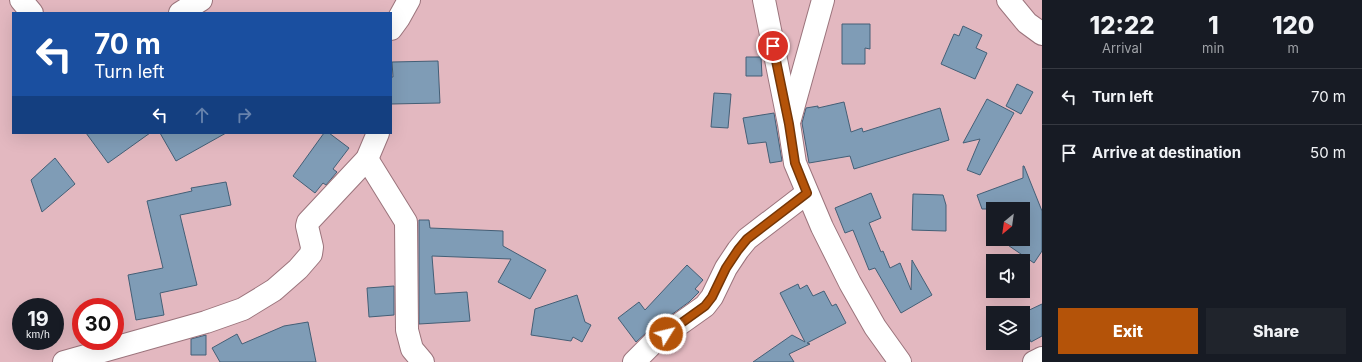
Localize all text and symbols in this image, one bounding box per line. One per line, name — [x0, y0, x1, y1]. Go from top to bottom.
text: 12:22 — [1090, 11, 1155, 40]
text: 1 — [1208, 11, 1219, 40]
text: 120 — [1272, 11, 1314, 40]
text: 70 m — [94, 27, 161, 61]
icon: left — [28, 28, 80, 80]
pin — [756, 29, 790, 63]
icon: arrive — [762, 35, 784, 57]
text: Arrival — [1102, 40, 1142, 56]
text: min — [1202, 40, 1224, 56]
text: m — [1287, 40, 1299, 56]
text: Turn left — [94, 61, 164, 82]
icon: left — [1058, 86, 1080, 108]
text: Turn left — [1092, 87, 1153, 106]
text: 70 m — [1311, 87, 1346, 106]
icon: left — [149, 104, 171, 126]
icon: ahead — [191, 104, 213, 126]
icon: right — [233, 104, 255, 126]
icon: arrive — [1058, 142, 1080, 164]
text: Arrive at destination — [1092, 143, 1241, 162]
text: 50 m — [1310, 143, 1346, 162]
north arrow — [986, 202, 1030, 246]
map controls — [986, 202, 1030, 350]
button: sound — [986, 254, 1030, 298]
speed limit sign: 30 — [72, 298, 124, 350]
button: layers — [986, 306, 1030, 350]
text: 19 — [27, 307, 49, 331]
button: Exit — [1058, 308, 1198, 354]
button: Share — [1206, 308, 1346, 354]
position arrow — [645, 313, 687, 355]
text: km/h — [26, 328, 50, 340]

